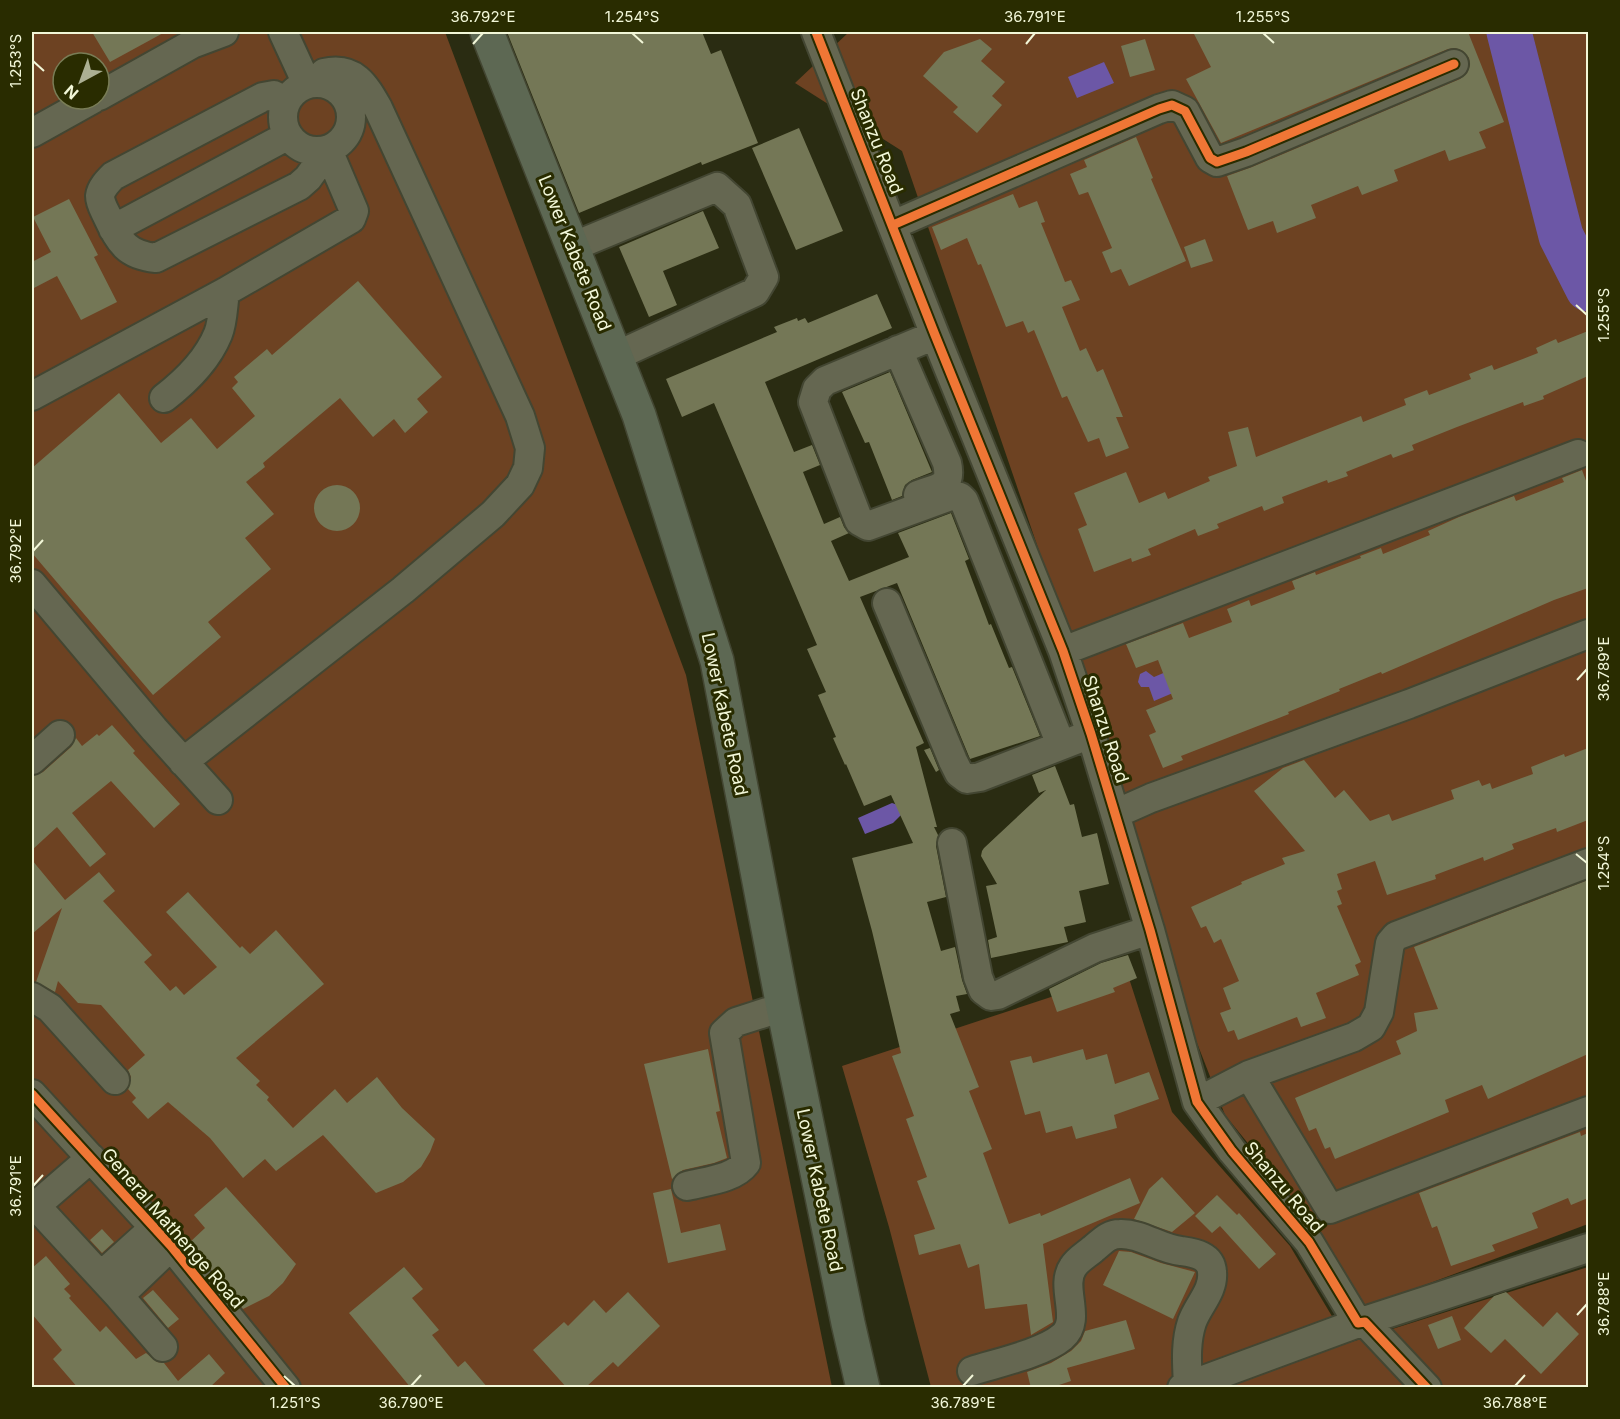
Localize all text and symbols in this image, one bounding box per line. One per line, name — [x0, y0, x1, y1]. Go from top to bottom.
text: 36.792°E — [451, 7, 515, 26]
text: 1.254°S — [605, 7, 659, 26]
text: 36.791°E — [1004, 7, 1066, 26]
text: 1.255°S — [1236, 7, 1290, 26]
text: 1.253°S — [6, 34, 25, 88]
north arrow — [51, 51, 111, 111]
text: N — [60, 81, 82, 104]
street label: Shanzu Road — [846, 85, 908, 197]
street label: Lower Kabete Road — [534, 172, 616, 334]
text: 1.255°S — [1594, 288, 1613, 342]
text: 36.792°E — [6, 519, 25, 583]
street label: Lower Kabete Road — [697, 631, 753, 797]
text: 36.789°E — [1594, 637, 1613, 701]
street label: Shanzu Road — [1079, 672, 1133, 786]
text: 1.254°S — [1594, 836, 1613, 890]
street label: Lower Kabete Road — [792, 1107, 848, 1273]
street label: Shanzu Road — [1240, 1137, 1328, 1237]
street label: General Mathenge Road — [98, 1144, 248, 1312]
text: 36.791°E — [6, 1155, 25, 1217]
text: 36.788°E — [1594, 1272, 1613, 1336]
text: 1.251°S — [269, 1393, 321, 1412]
text: 36.790°E — [378, 1393, 444, 1412]
text: 36.789°E — [931, 1393, 995, 1412]
text: 36.788°E — [1483, 1393, 1547, 1412]

